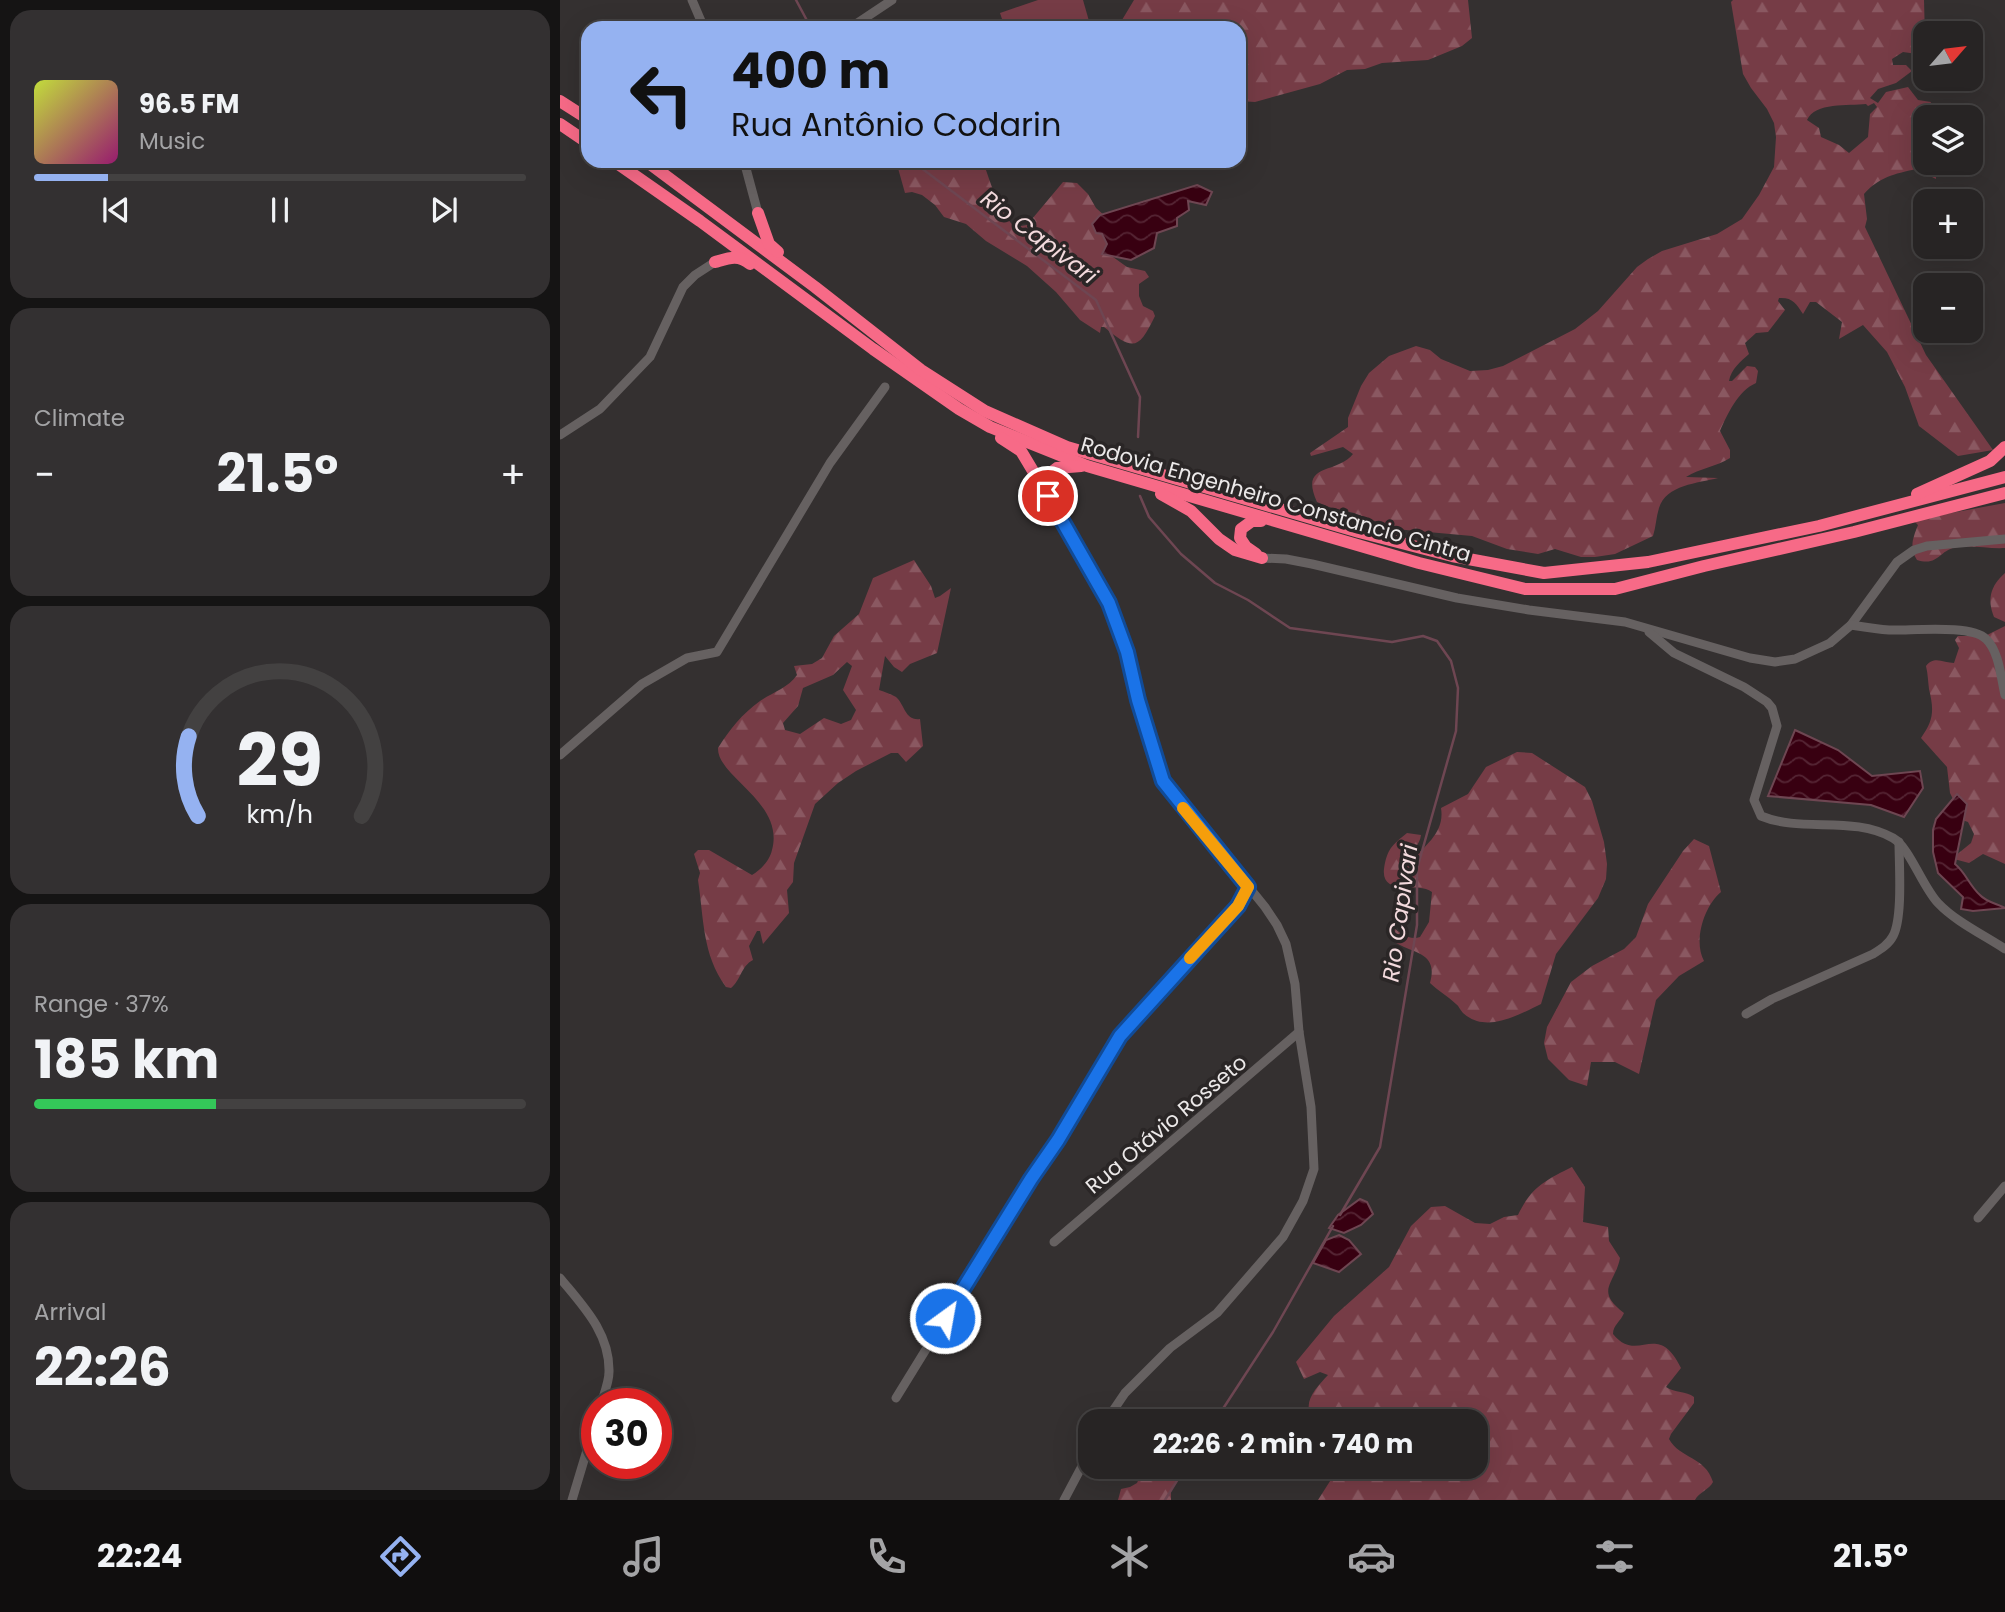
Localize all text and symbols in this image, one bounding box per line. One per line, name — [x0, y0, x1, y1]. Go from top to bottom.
north arrow — [1913, 21, 1983, 91]
map controls — [1913, 21, 1983, 343]
text: 400 m — [731, 37, 890, 105]
icon: left — [616, 49, 707, 140]
text: 96.5 FM — [139, 86, 239, 122]
text: Rua Antônio Codarin — [731, 102, 1061, 147]
button: layers — [1913, 105, 1983, 175]
text: Music — [139, 125, 205, 157]
water label: Rio Capivari — [974, 183, 1104, 292]
button: + — [1913, 189, 1983, 259]
icon: previous — [97, 191, 135, 229]
icon: pause — [261, 191, 299, 229]
icon: next — [425, 191, 463, 229]
button: − — [1913, 273, 1983, 343]
text: Climate — [34, 402, 125, 434]
street label: Rodovia Engenheiro Constancio Cintra — [1077, 429, 1475, 569]
text: 21.5° — [217, 437, 338, 510]
text: − — [34, 448, 55, 501]
text: + — [500, 448, 526, 501]
pin — [1018, 466, 1078, 526]
icon: arrive — [1029, 477, 1067, 515]
text: 29 — [237, 710, 323, 811]
text: km/h — [247, 797, 313, 832]
water label: Rio Capivari — [1375, 842, 1426, 984]
text: Range · 37% — [34, 988, 169, 1020]
text: 185 km — [34, 1023, 219, 1096]
street label: Rua Otávio Rosseto — [1079, 1048, 1253, 1200]
position arrow — [908, 1281, 982, 1355]
text: Arrival — [34, 1296, 106, 1328]
text: 22:26 — [34, 1331, 171, 1404]
speed limit sign: 30 — [581, 1388, 672, 1479]
text: 22:26 · 2 min · 740 m — [1153, 1426, 1413, 1462]
icon: directions — [376, 1532, 425, 1581]
icon: music — [619, 1532, 668, 1581]
icon: phone — [862, 1532, 911, 1581]
icon: climate — [1105, 1532, 1154, 1581]
icon: car — [1347, 1532, 1396, 1581]
icon: filters — [1590, 1532, 1639, 1581]
text: 22:24 — [97, 1533, 182, 1578]
text: 21.5° — [1833, 1533, 1908, 1578]

